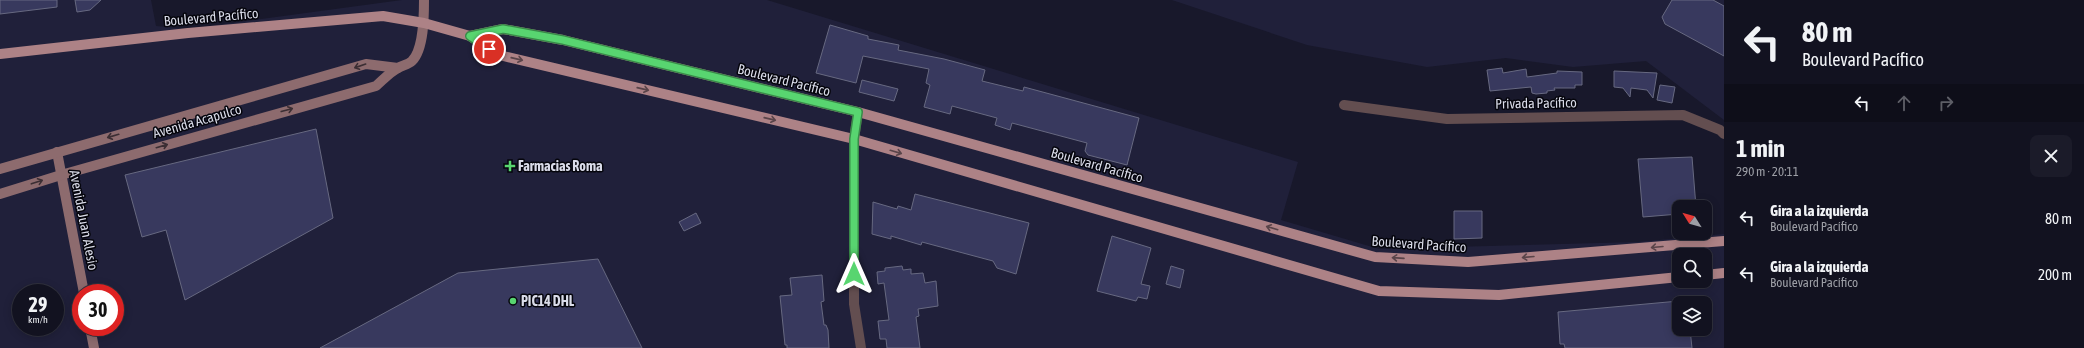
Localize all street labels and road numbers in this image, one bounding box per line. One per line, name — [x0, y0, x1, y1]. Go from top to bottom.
street label: Boulevard Pacífico — [163, 5, 259, 29]
street label: Boulevard Pacífico — [736, 61, 832, 99]
street label: Privada Pacífico — [1495, 94, 1577, 112]
street label: Avenida Acapulco — [151, 101, 243, 141]
street label: Boulevard Pacífico — [1049, 144, 1145, 186]
street label: Avenida Juan Alesio — [66, 168, 102, 272]
street label: Boulevard Pacífico — [1371, 233, 1467, 255]

